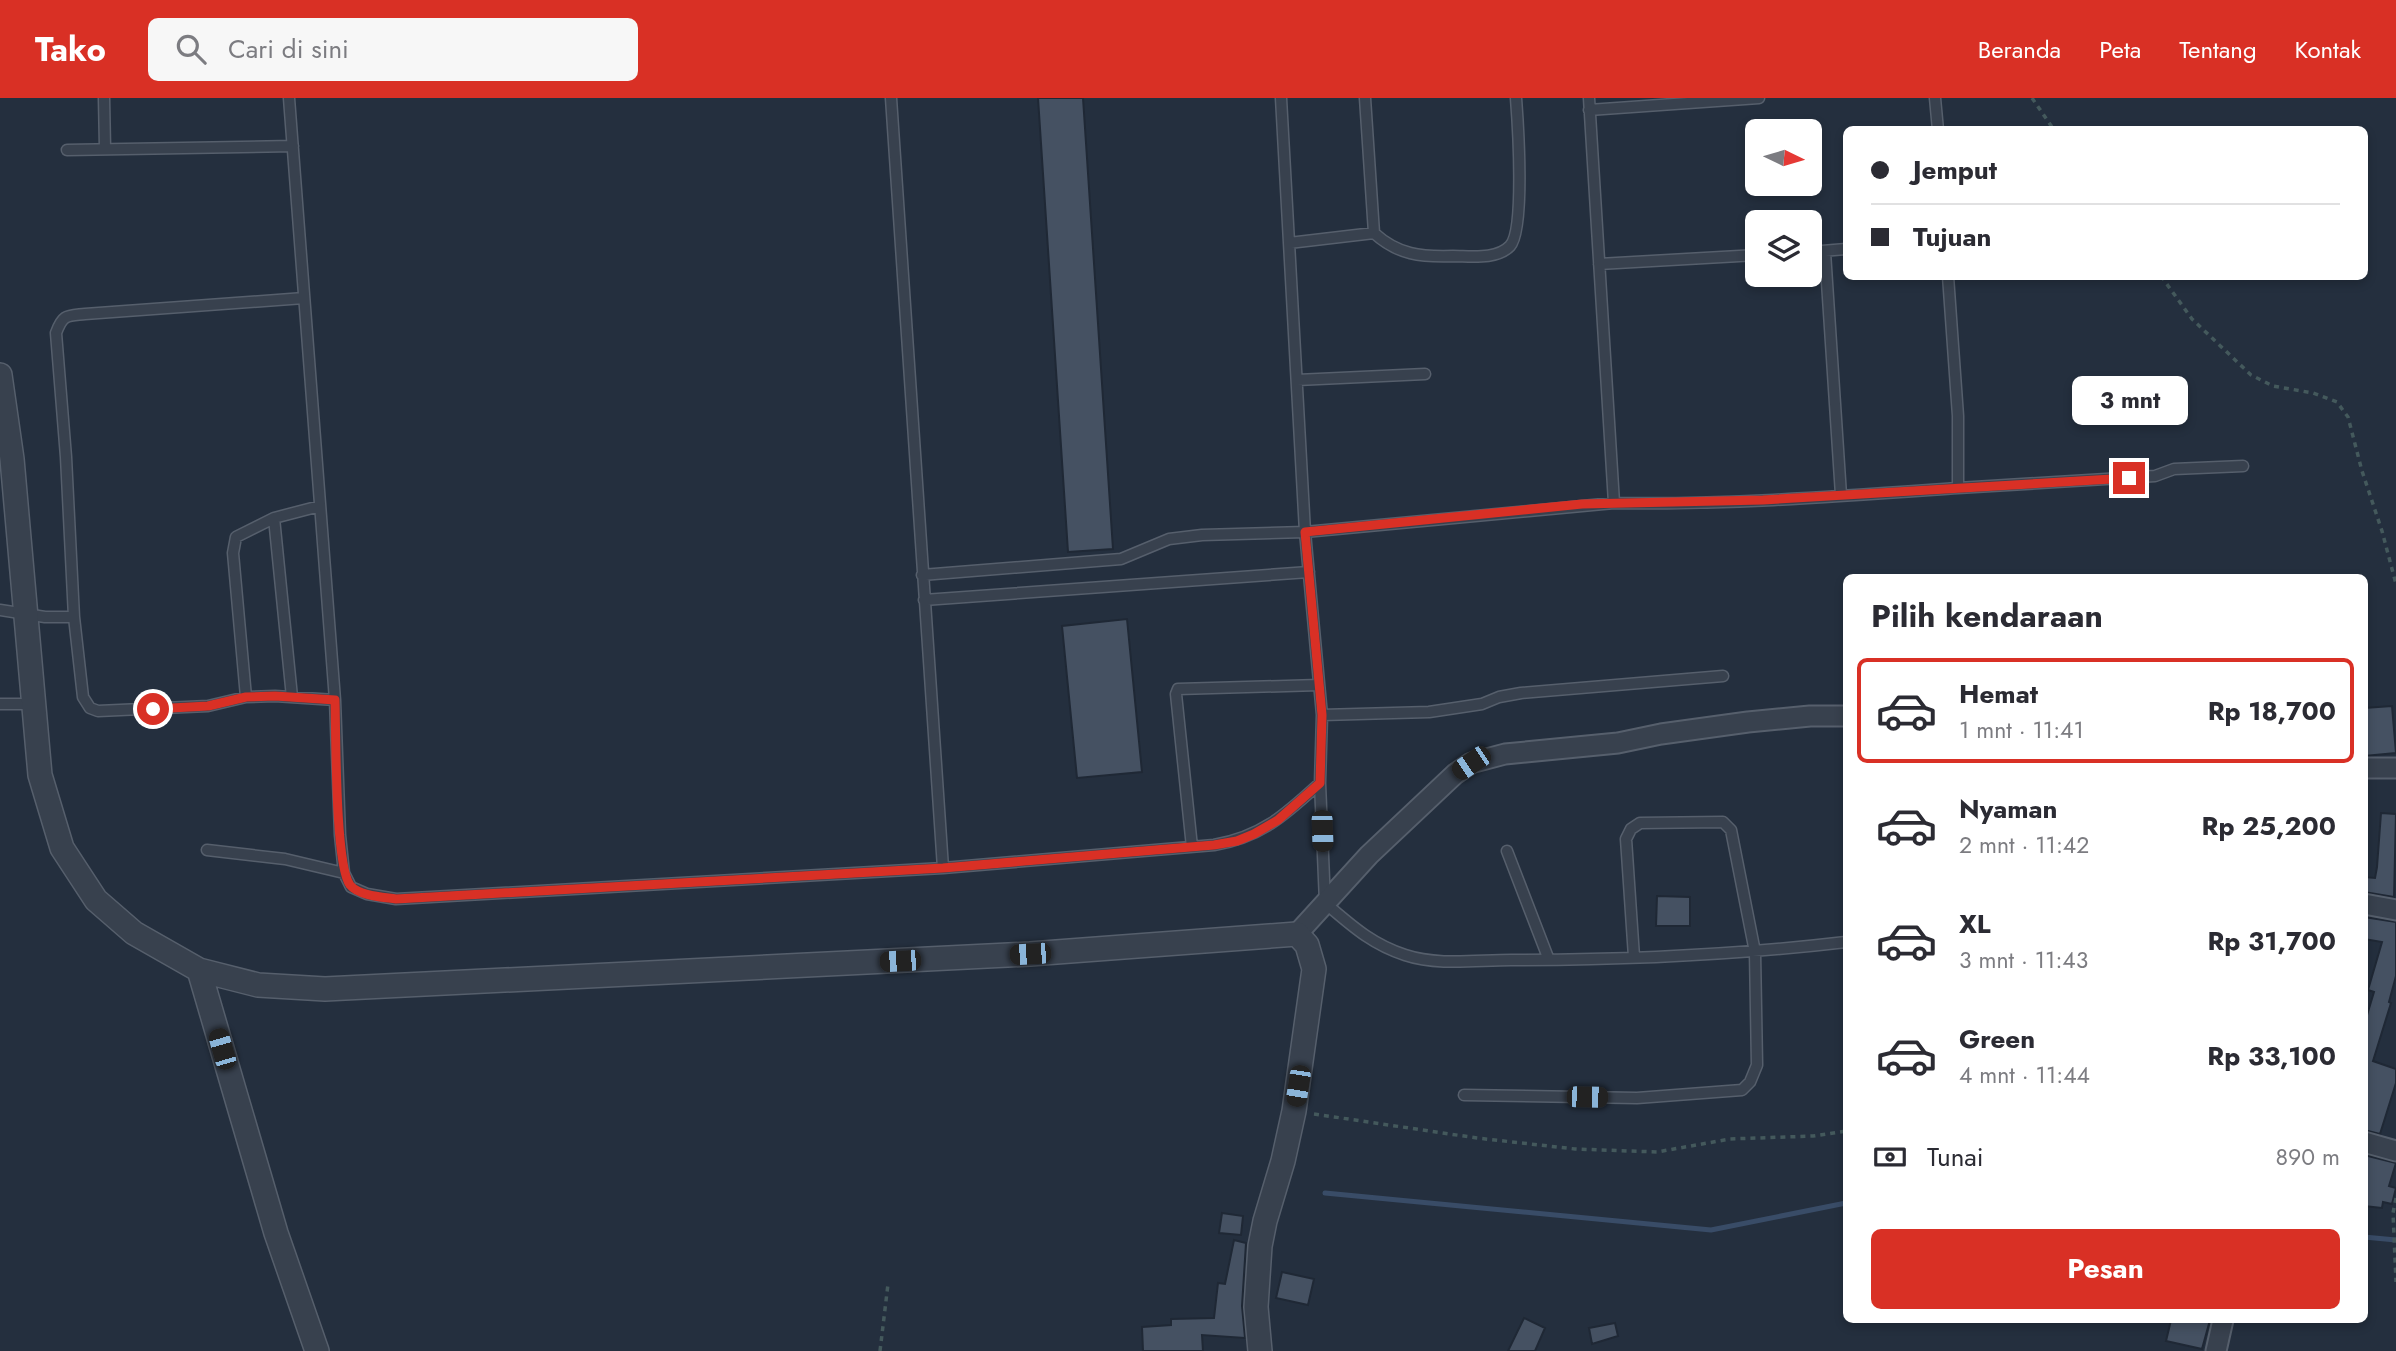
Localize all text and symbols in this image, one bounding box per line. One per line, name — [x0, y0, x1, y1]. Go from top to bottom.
search box — [148, 18, 638, 81]
text: Tako — [35, 26, 106, 73]
icon: search — [172, 30, 210, 68]
text: Cari di sini — [228, 30, 349, 68]
text: Beranda — [1978, 32, 2061, 67]
text: Peta — [2099, 32, 2141, 67]
text: Tentang — [2179, 32, 2257, 67]
text: Kontak — [2295, 32, 2361, 67]
north arrow — [1745, 119, 1822, 196]
map controls — [1745, 119, 1822, 287]
text: Jemput — [1913, 151, 1997, 189]
button: layers — [1745, 210, 1822, 287]
text: Tujuan — [1913, 218, 1991, 256]
callout: 3 mnt — [2071, 376, 2187, 426]
text: 3 mnt — [2100, 383, 2160, 417]
route end — [2113, 462, 2145, 494]
text: Pilih kendaraan — [1871, 593, 2103, 639]
text: Hemat — [1959, 675, 2038, 713]
icon: car — [1875, 679, 1938, 742]
text: Rp 18,700 — [2208, 692, 2336, 730]
route start — [137, 693, 169, 725]
text: 1 mnt · 11:41 — [1959, 713, 2084, 747]
car — [1448, 743, 1495, 783]
text: Nyaman — [1959, 790, 2058, 828]
icon: car — [1875, 794, 1938, 857]
text: Rp 25,200 — [2202, 807, 2336, 845]
car — [1311, 810, 1334, 852]
text: 2 mnt · 11:42 — [1959, 828, 2089, 862]
text: XL — [1959, 905, 1991, 943]
icon: car — [1875, 909, 1938, 972]
text: Rp 31,700 — [2207, 922, 2336, 960]
car — [1009, 942, 1052, 966]
text: 3 mnt · 11:43 — [1959, 943, 2088, 977]
car — [879, 949, 922, 973]
text: Green — [1959, 1020, 2035, 1058]
icon: car — [1875, 1024, 1938, 1087]
car — [207, 1026, 238, 1072]
text: Rp 33,100 — [2207, 1037, 2336, 1075]
text: 4 mnt · 11:44 — [1959, 1058, 2090, 1092]
car — [1285, 1064, 1312, 1108]
car — [1566, 1086, 1609, 1108]
icon: cash — [1871, 1138, 1909, 1176]
text: Tunai — [1927, 1138, 1984, 1176]
text: 890 m — [2276, 1140, 2340, 1174]
button: Pesan — [1871, 1229, 2340, 1309]

